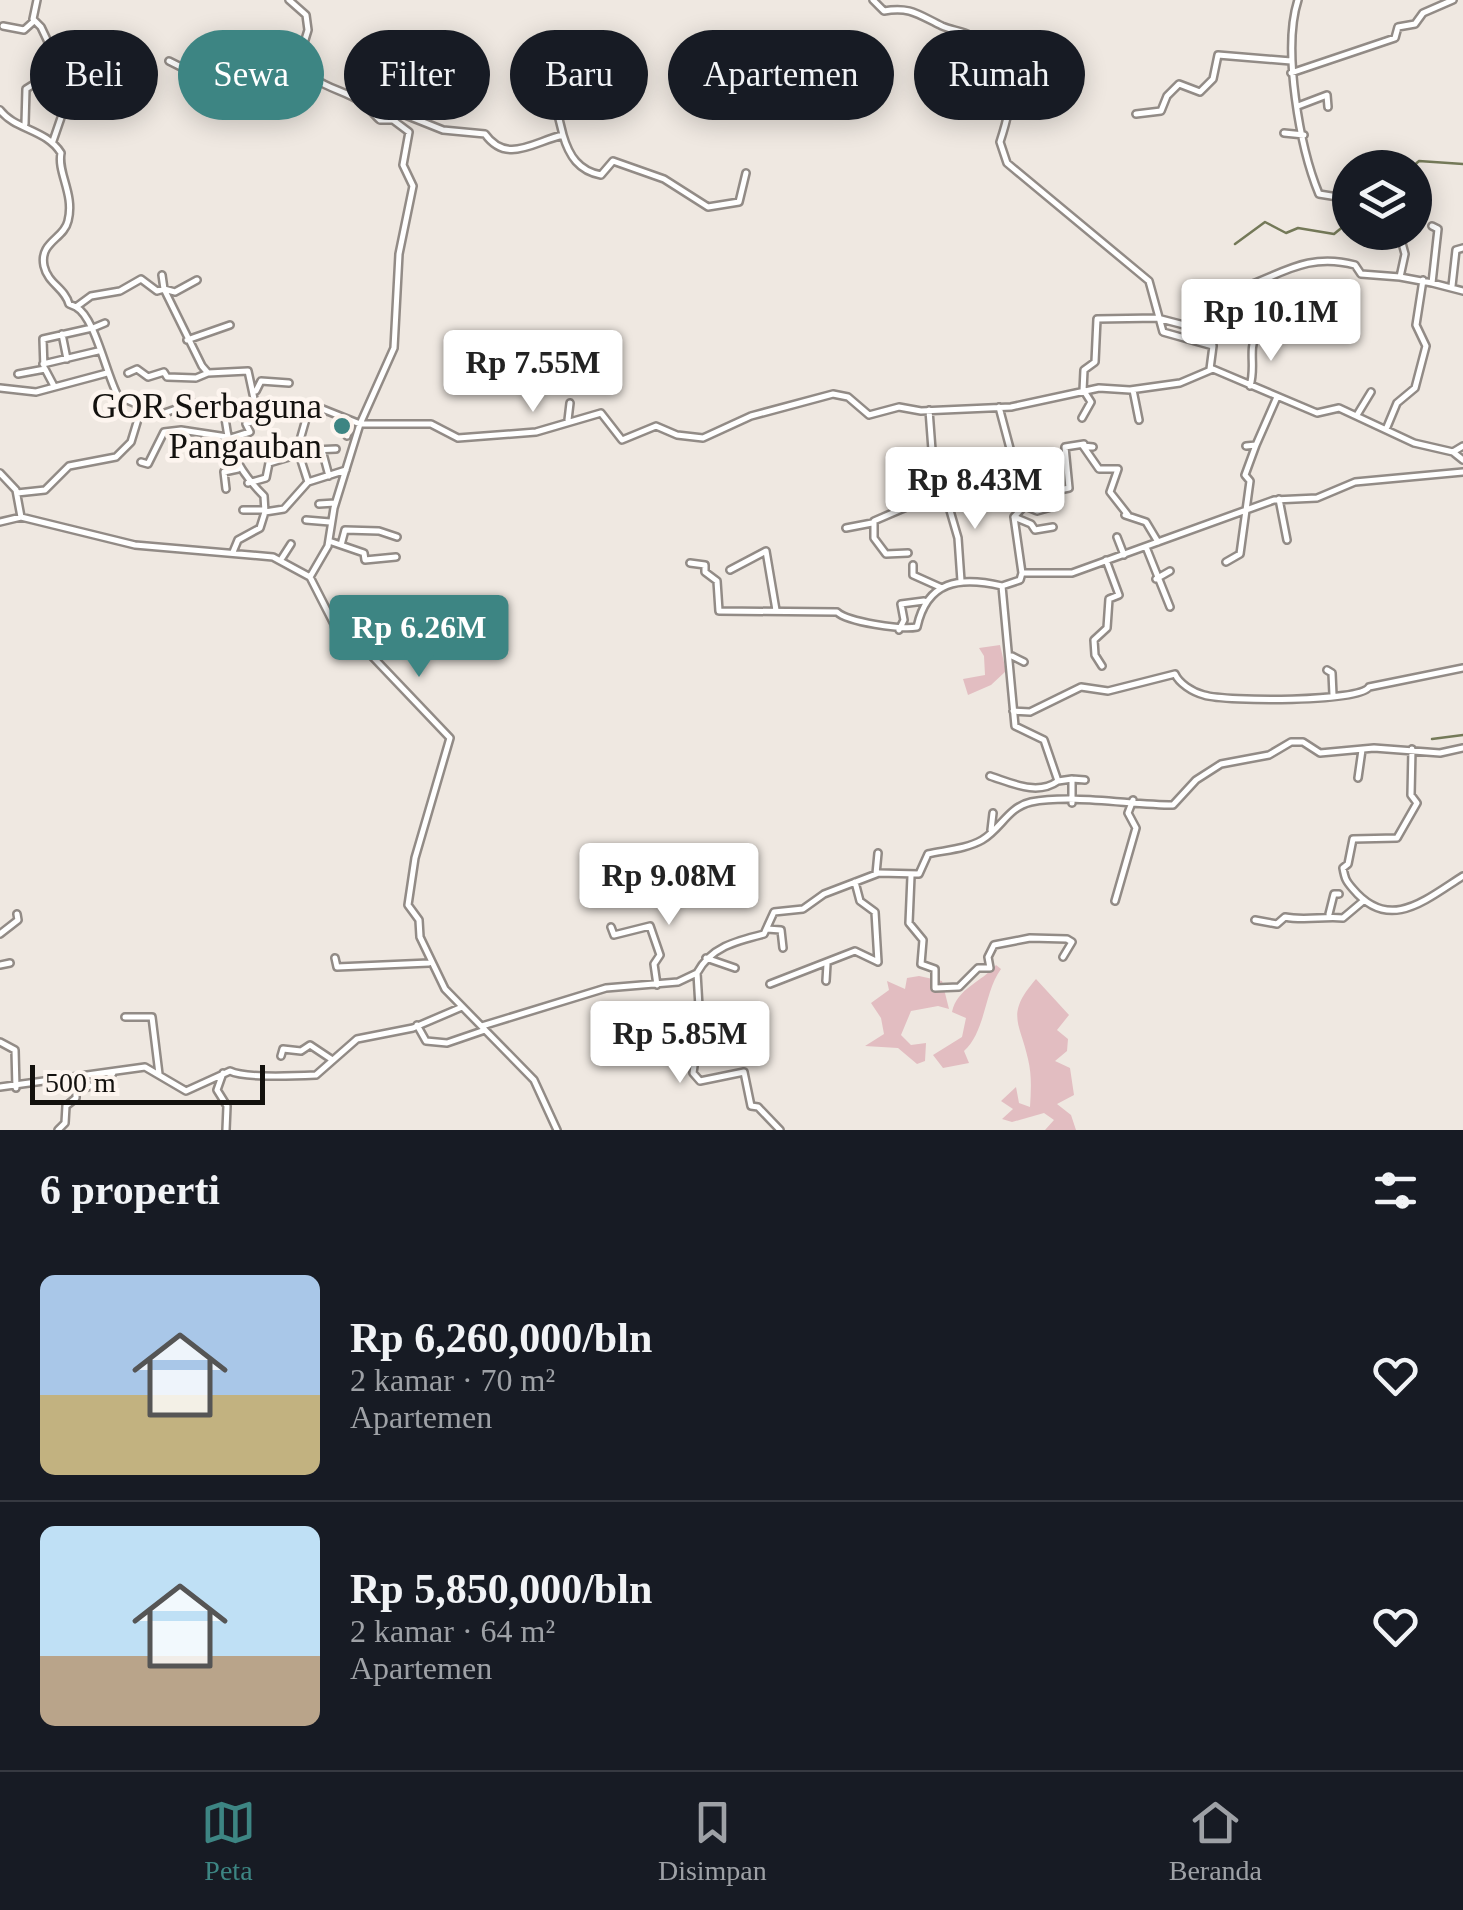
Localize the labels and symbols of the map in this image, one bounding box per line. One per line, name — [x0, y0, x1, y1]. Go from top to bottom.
pin: Rp 10.1M — [1168, 279, 1374, 364]
pin: Rp 7.55M — [430, 330, 636, 415]
place label: GOR Serbaguna Pangauban — [92, 387, 322, 466]
marker: GOR Serbaguna Pangauban — [331, 415, 353, 437]
pin: Rp 8.43M — [872, 447, 1078, 532]
pin: Rp 6.26M — [316, 595, 522, 680]
pin: Rp 9.08M — [566, 843, 772, 928]
pin: Rp 5.85M — [577, 1001, 783, 1086]
scale bar — [30, 1060, 265, 1104]

